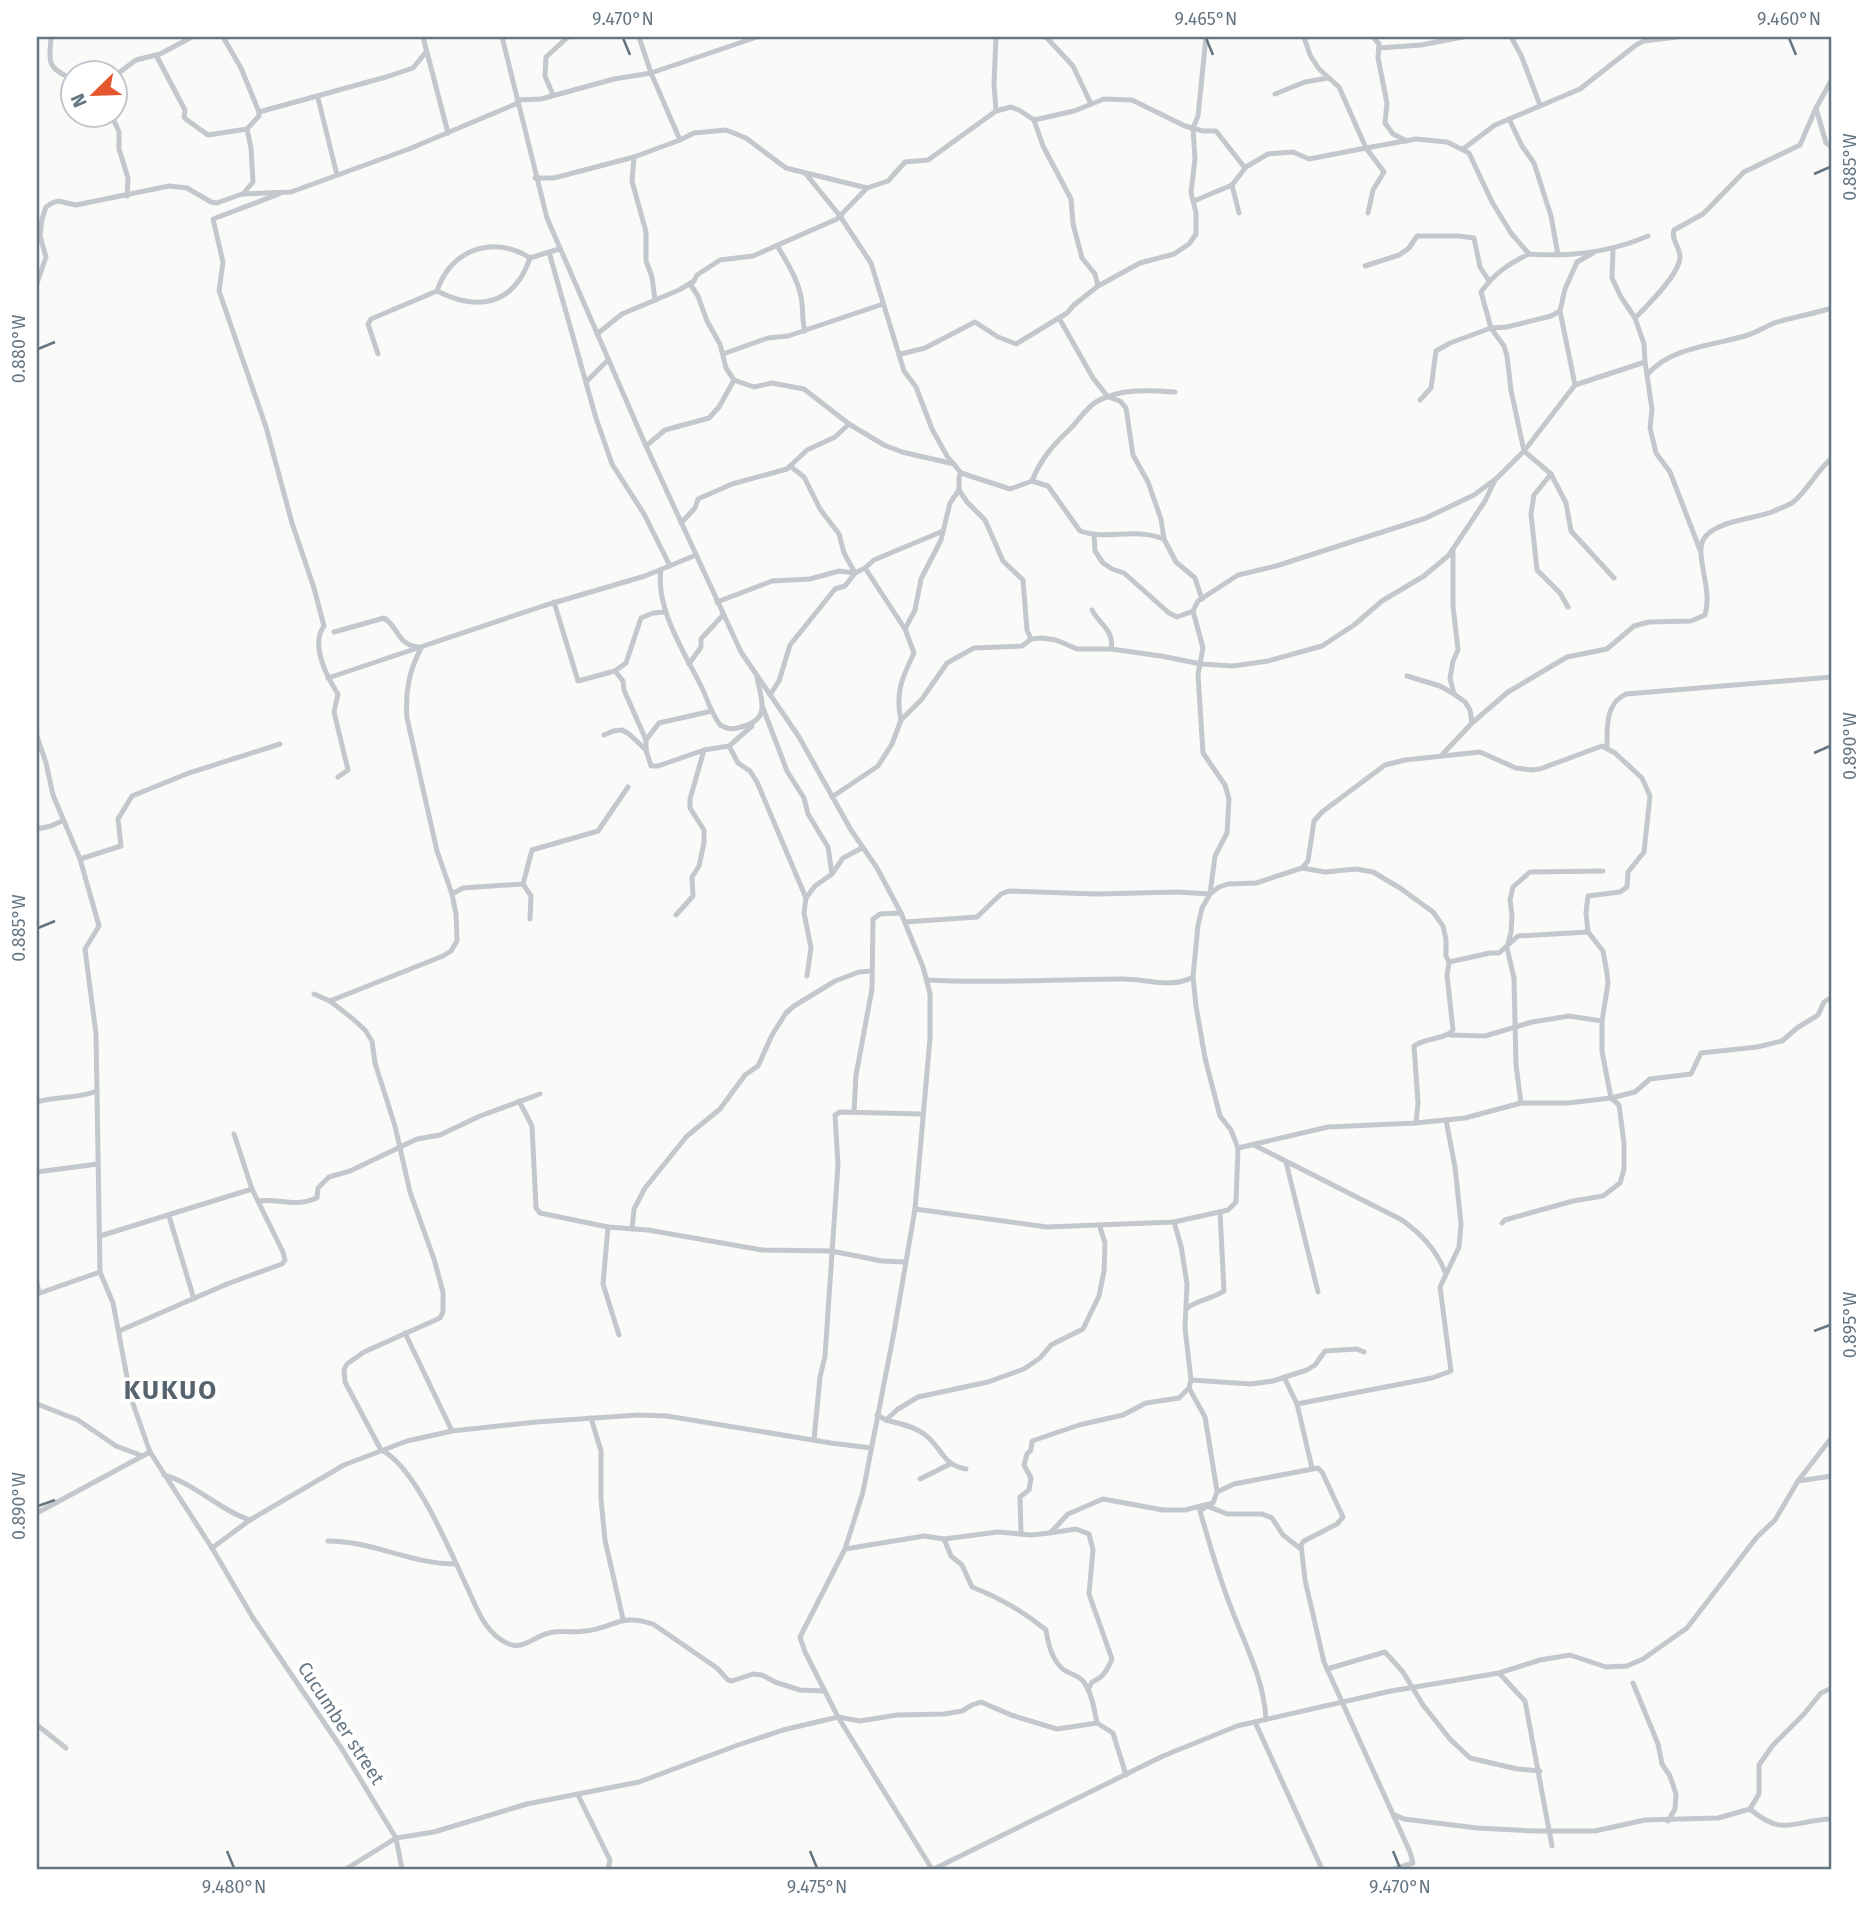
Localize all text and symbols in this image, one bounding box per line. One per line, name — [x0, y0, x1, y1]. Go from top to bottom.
text: 9.470°N — [592, 8, 654, 30]
text: 9.465°N — [1175, 8, 1237, 30]
text: 9.460°N — [1757, 8, 1821, 30]
north arrow — [60, 60, 130, 130]
text: N — [66, 90, 92, 111]
text: 0.885°W — [1839, 133, 1861, 201]
text: 0.880°W — [8, 315, 30, 383]
text: 0.890°W — [1839, 712, 1861, 780]
text: 0.885°W — [8, 894, 30, 962]
text: 0.895°W — [1839, 1292, 1861, 1358]
district label: KUKUO — [124, 1375, 218, 1406]
text: 0.890°W — [8, 1472, 30, 1540]
street label: Cucumber street — [293, 1657, 389, 1789]
text: 9.480°N — [202, 1876, 266, 1898]
text: 9.475°N — [787, 1876, 847, 1898]
text: 9.470°N — [1369, 1876, 1431, 1898]

